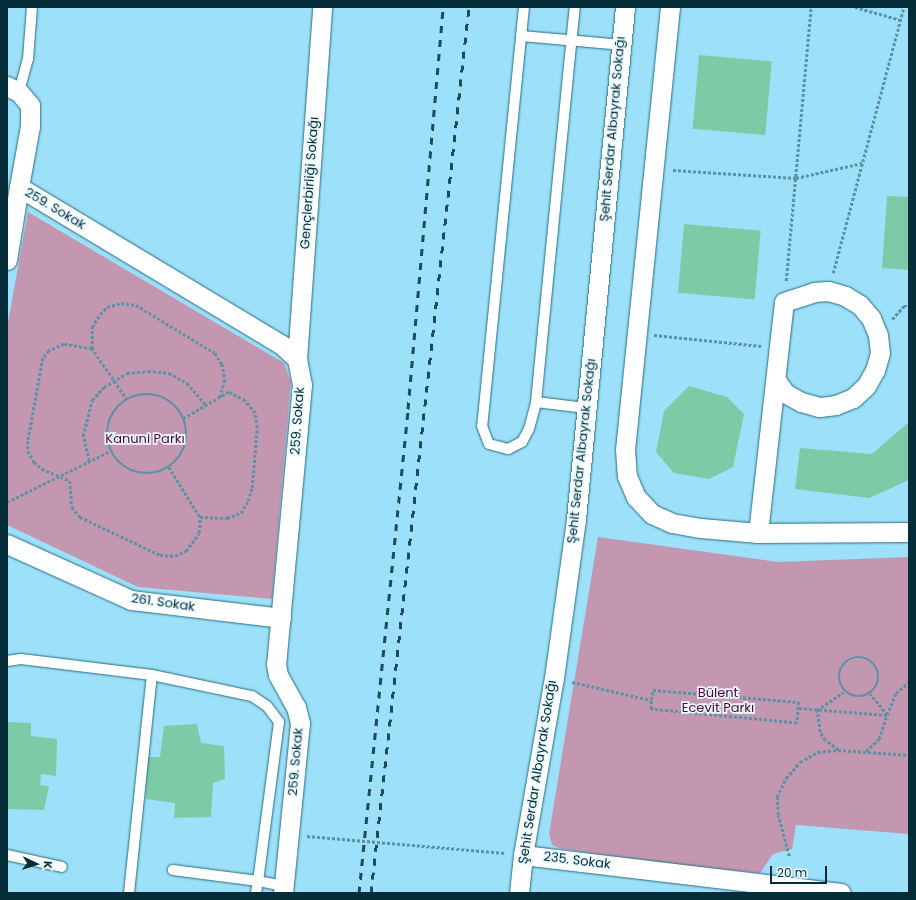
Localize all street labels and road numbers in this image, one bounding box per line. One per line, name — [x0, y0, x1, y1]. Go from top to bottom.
street label: Şehit Serdar Albayrak Sokağı — [597, 36, 629, 222]
street label: Gençlerbirliği Sokağı — [298, 116, 322, 250]
street label: 259. Sokak — [22, 185, 88, 233]
street label: Şehit Serdar Albayrak Sokağı — [565, 358, 599, 544]
street label: 259. Sokak — [288, 386, 308, 456]
street label: 261. Sokak — [130, 591, 196, 615]
street label: Şehit Serdar Albayrak Sokağı — [516, 679, 560, 865]
street label: 259. Sokak — [285, 727, 307, 797]
street label: 235. Sokak — [542, 849, 612, 873]

